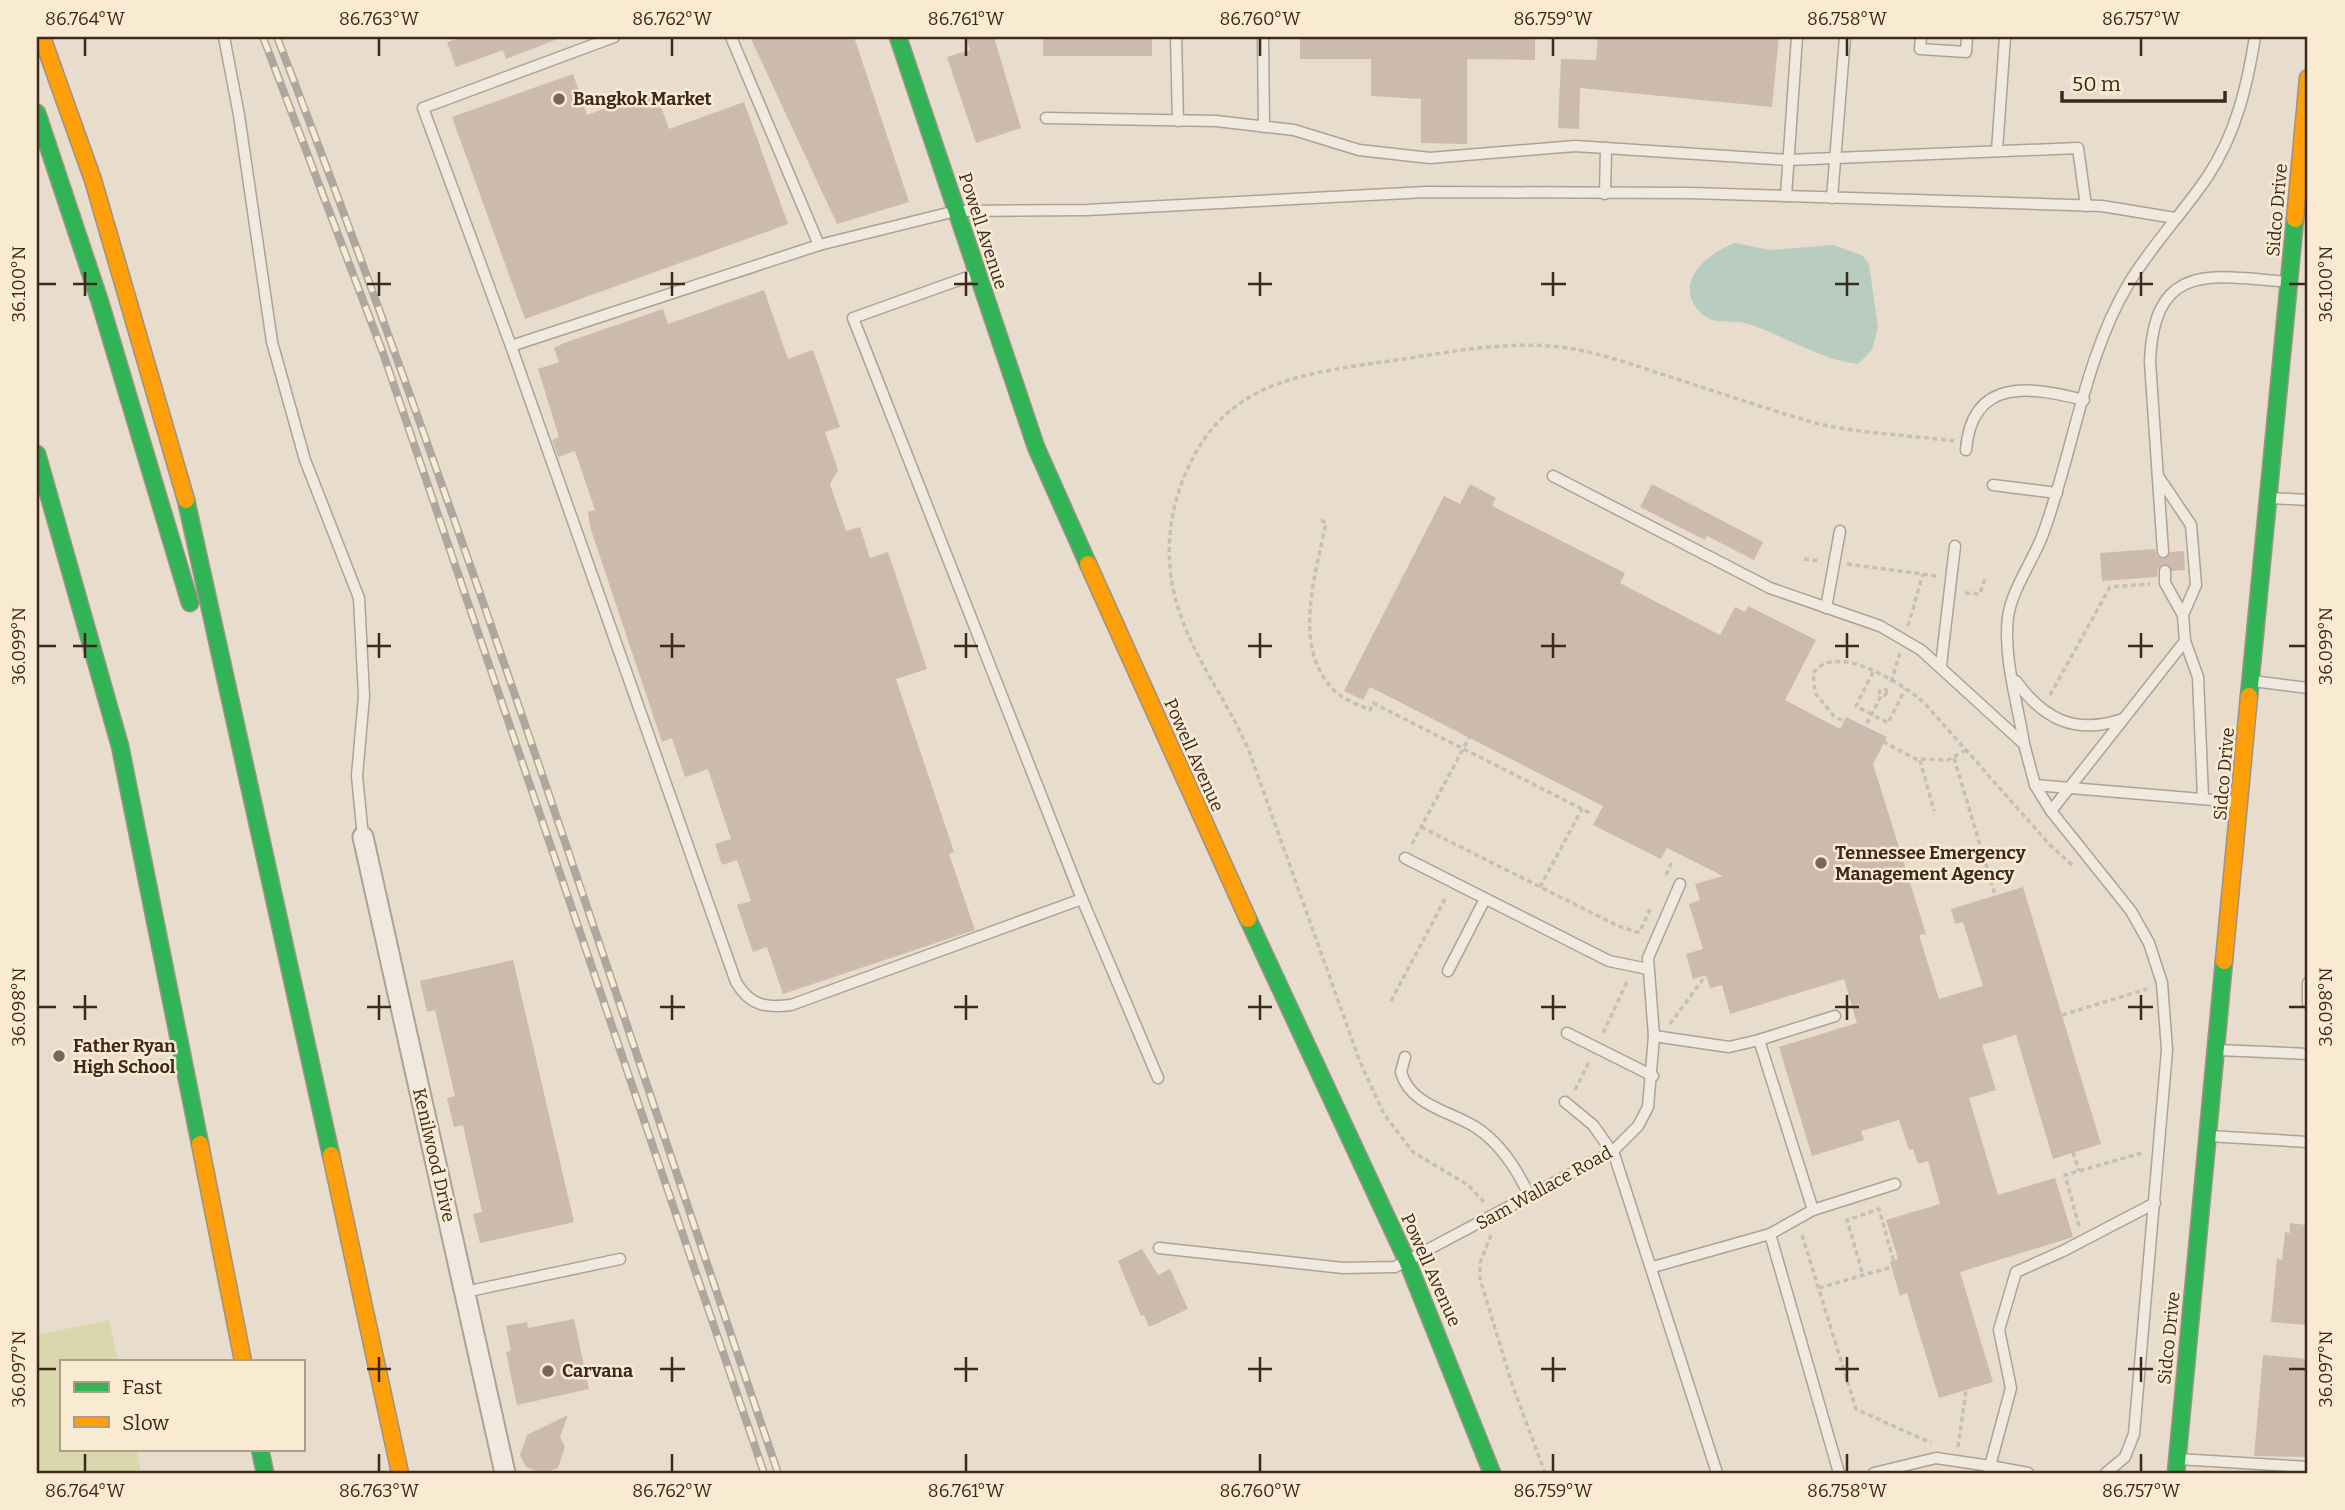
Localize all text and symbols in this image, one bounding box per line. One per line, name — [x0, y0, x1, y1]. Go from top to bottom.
text: 86.764°W — [45, 8, 125, 30]
text: 86.763°W — [339, 8, 420, 30]
text: 86.762°W — [632, 8, 712, 30]
text: 86.761°W — [928, 8, 1005, 30]
text: 86.760°W — [1219, 8, 1301, 30]
text: 86.759°W — [1513, 8, 1593, 30]
text: 86.758°W — [1807, 8, 1887, 30]
text: 86.757°W — [2102, 8, 2181, 30]
scale bar — [2062, 60, 2224, 104]
text: 50 m — [2072, 71, 2121, 97]
place label: Bangkok Market — [573, 88, 712, 110]
marker: Bangkok Market — [551, 91, 567, 107]
street label: Sidco Drive — [2262, 162, 2292, 258]
street label: Powell Avenue — [954, 170, 1012, 292]
text: 36.100°N — [8, 246, 30, 322]
text: 36.100°N — [2315, 246, 2337, 322]
text: 36.099°N — [8, 607, 30, 685]
text: 36.099°N — [2315, 607, 2337, 685]
street label: Powell Avenue — [1159, 695, 1229, 815]
street label: Sidco Drive — [2209, 726, 2239, 822]
place label: Tennessee Emergency Management Agency — [1835, 842, 2027, 885]
marker: Tennessee Emergency Management Agency — [1813, 855, 1829, 871]
text: 36.098°N — [8, 968, 30, 1046]
text: 36.098°N — [2315, 968, 2337, 1046]
place label: Father Ryan High School — [73, 1035, 176, 1078]
marker: Father Ryan High School — [51, 1048, 67, 1064]
street label: Kenilwood Drive — [408, 1086, 460, 1224]
street label: Sam Wallace Road — [1472, 1141, 1616, 1235]
street label: Powell Avenue — [1396, 1210, 1466, 1330]
street label: Sidco Drive — [2153, 1290, 2185, 1386]
text: 36.097°N — [8, 1330, 30, 1408]
text: 36.097°N — [2315, 1330, 2337, 1408]
legend — [60, 1360, 304, 1450]
place label: Carvana — [562, 1360, 633, 1382]
marker: Carvana — [540, 1363, 556, 1379]
text: Fast — [122, 1374, 163, 1400]
text: Slow — [122, 1410, 169, 1436]
text: 86.764°W — [45, 1480, 125, 1502]
text: 86.763°W — [339, 1480, 420, 1502]
text: 86.762°W — [632, 1480, 712, 1502]
text: 86.761°W — [928, 1480, 1005, 1502]
text: 86.760°W — [1219, 1480, 1301, 1502]
text: 86.759°W — [1513, 1480, 1593, 1502]
text: 86.758°W — [1807, 1480, 1887, 1502]
text: 86.757°W — [2102, 1480, 2181, 1502]

